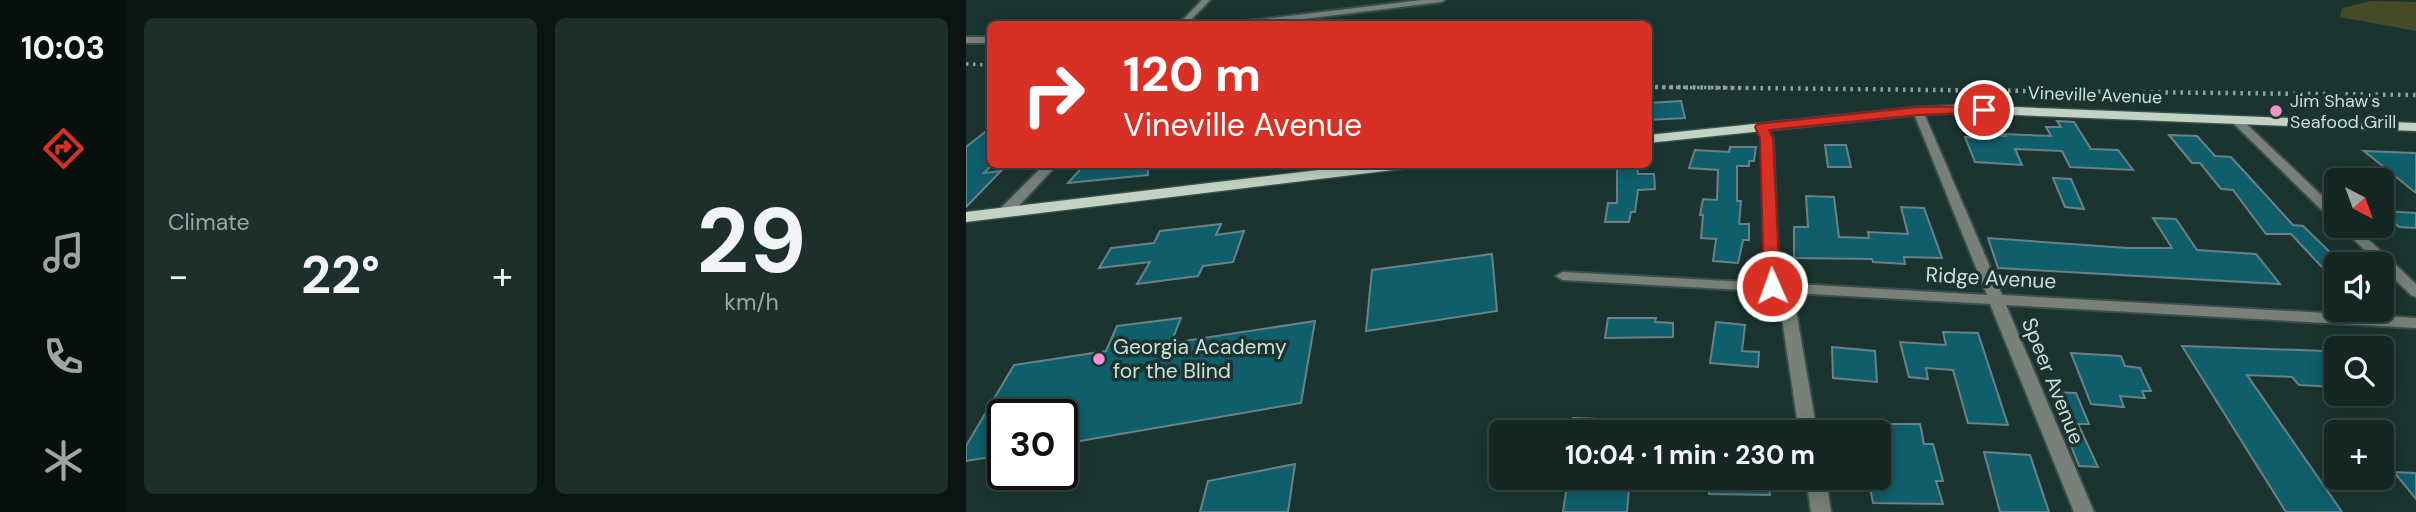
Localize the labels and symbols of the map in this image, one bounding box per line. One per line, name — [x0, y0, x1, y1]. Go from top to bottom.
pin — [1954, 80, 2014, 140]
street label: Vineville Avenue — [2027, 81, 2163, 109]
place label: Jim Shaw's Seafood Grill — [2290, 89, 2396, 134]
marker: Jim Shaw's Seafood Grill — [2268, 103, 2284, 119]
north arrow — [2324, 168, 2394, 238]
position arrow — [1735, 249, 1809, 323]
street label: Ridge Avenue — [1925, 261, 2057, 295]
street label: Speer Avenue — [2015, 314, 2091, 448]
place label: Georgia Academy for the Blind — [1113, 333, 1287, 385]
marker: Georgia Academy for the Blind — [1091, 351, 1107, 367]
speed limit sign: 30 — [987, 399, 1078, 490]

